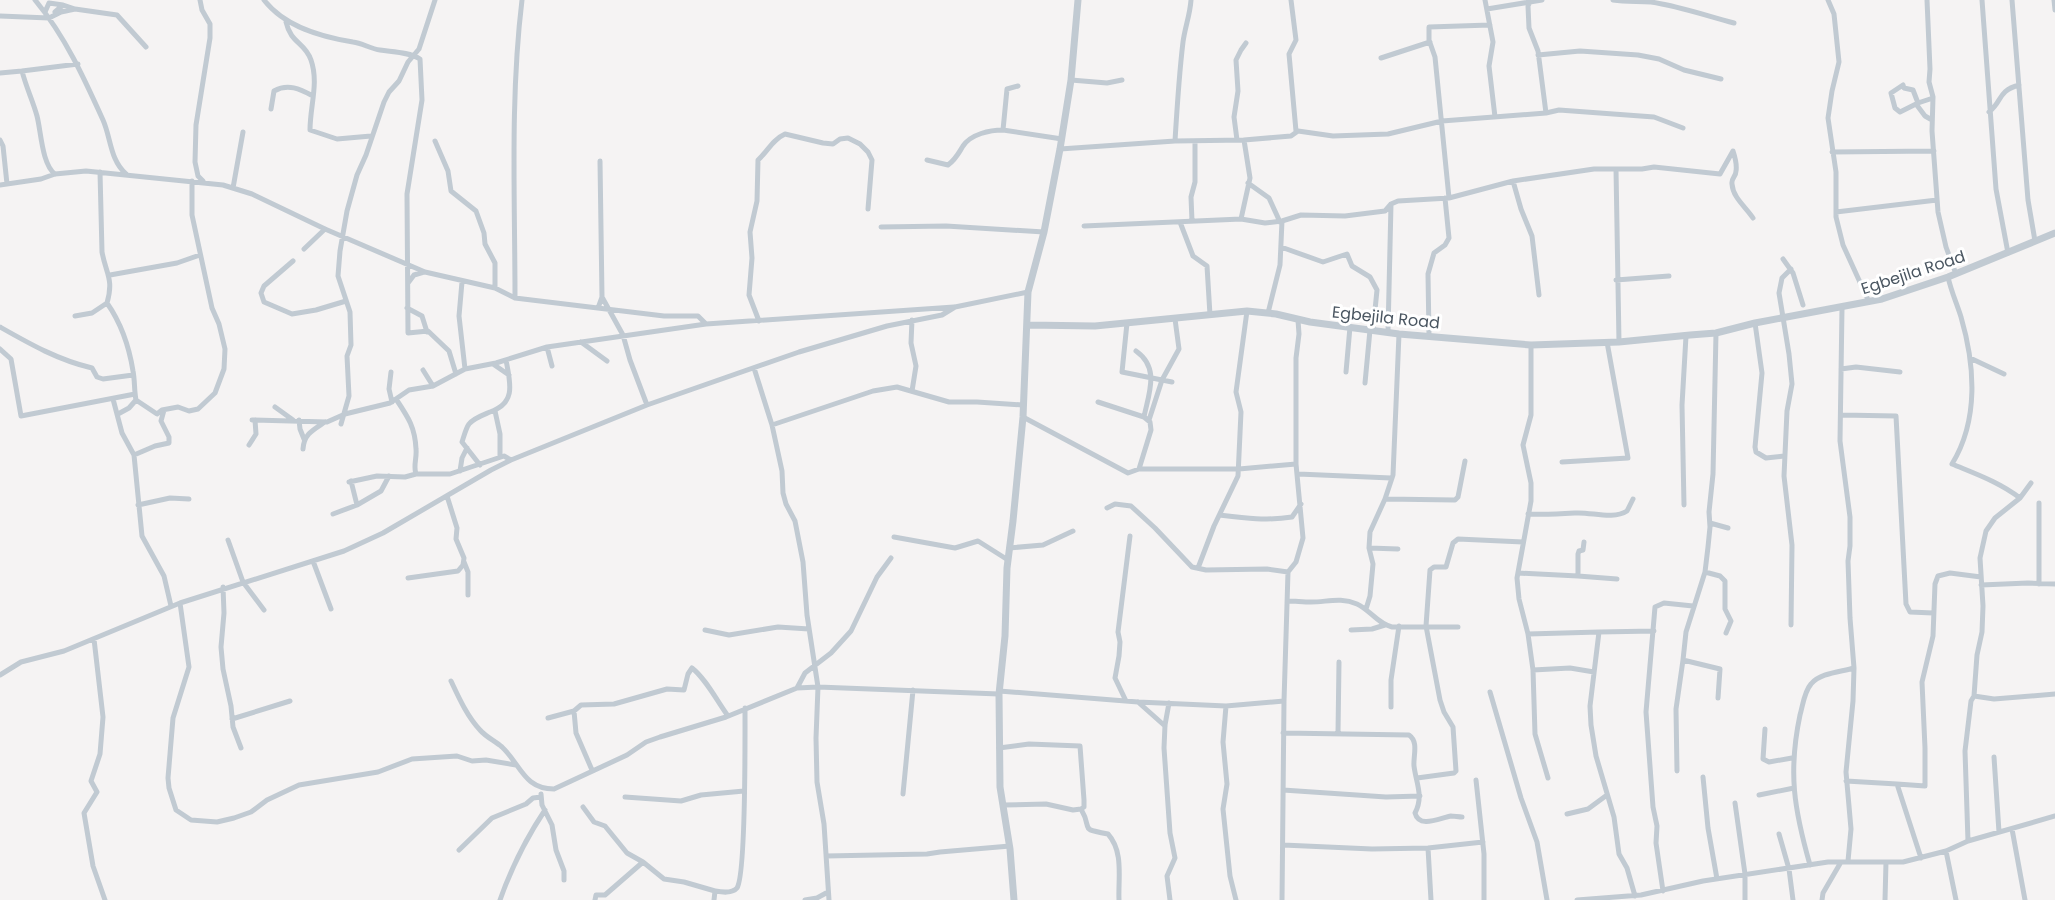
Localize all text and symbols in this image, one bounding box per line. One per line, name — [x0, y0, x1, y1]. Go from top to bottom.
street label: Egbejila Road — [1858, 245, 1968, 300]
street label: Egbejila Road — [1331, 300, 1441, 335]

